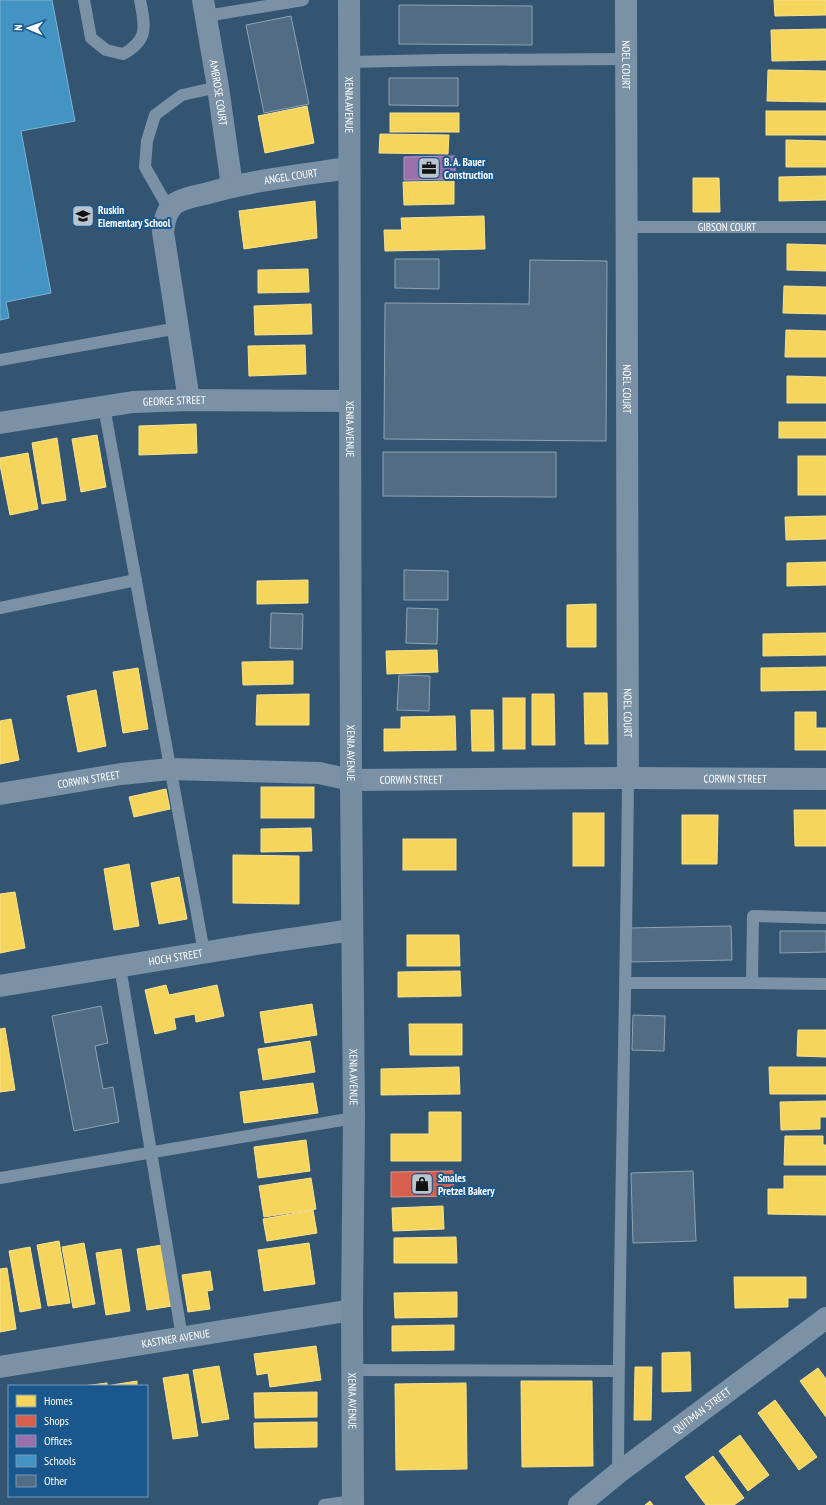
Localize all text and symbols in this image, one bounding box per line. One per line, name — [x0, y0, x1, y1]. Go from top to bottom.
north arrow — [8, 8, 48, 48]
text: N — [11, 24, 25, 31]
street label: NOEL COURT — [619, 40, 633, 90]
street label: AMBROSE COURT — [206, 59, 230, 127]
street label: XENIA AVENUE — [342, 77, 356, 134]
office icon: B. A. Bauer Construction — [416, 155, 442, 181]
place label: B. A. Bauer Construction — [444, 155, 493, 182]
street label: ANGEL COURT — [263, 165, 319, 187]
school or university icon: Ruskin Elementary School — [70, 203, 96, 229]
place label: Ruskin Elementary School — [98, 203, 171, 230]
street label: GIBSON COURT — [698, 220, 756, 234]
street label: NOEL COURT — [620, 364, 634, 414]
street label: GEORGE STREET — [143, 393, 206, 409]
street label: XENIA AVENUE — [343, 401, 357, 458]
street label: NOEL COURT — [621, 688, 635, 738]
street label: XENIA AVENUE — [344, 725, 358, 782]
street label: CORWIN STREET — [56, 767, 121, 791]
street label: CORWIN STREET — [704, 771, 767, 786]
street label: CORWIN STREET — [380, 772, 443, 787]
street label: HOCH STREET — [148, 946, 204, 969]
street label: XENIA AVENUE — [346, 1049, 361, 1106]
shop icon: Smales Pretzel Bakery — [409, 1171, 435, 1197]
place label: Smales Pretzel Bakery — [438, 1171, 495, 1198]
street label: KASTNER AVENUE — [141, 1326, 211, 1351]
street label: XENIA AVENUE — [345, 1373, 360, 1430]
street label: QUITMAN STREET — [670, 1384, 734, 1437]
legend — [8, 1385, 148, 1497]
text: Homes — [44, 1393, 72, 1408]
text: Shops — [44, 1413, 69, 1428]
text: Offices — [44, 1433, 72, 1448]
text: Schools — [44, 1453, 76, 1468]
text: Other — [44, 1473, 68, 1488]

